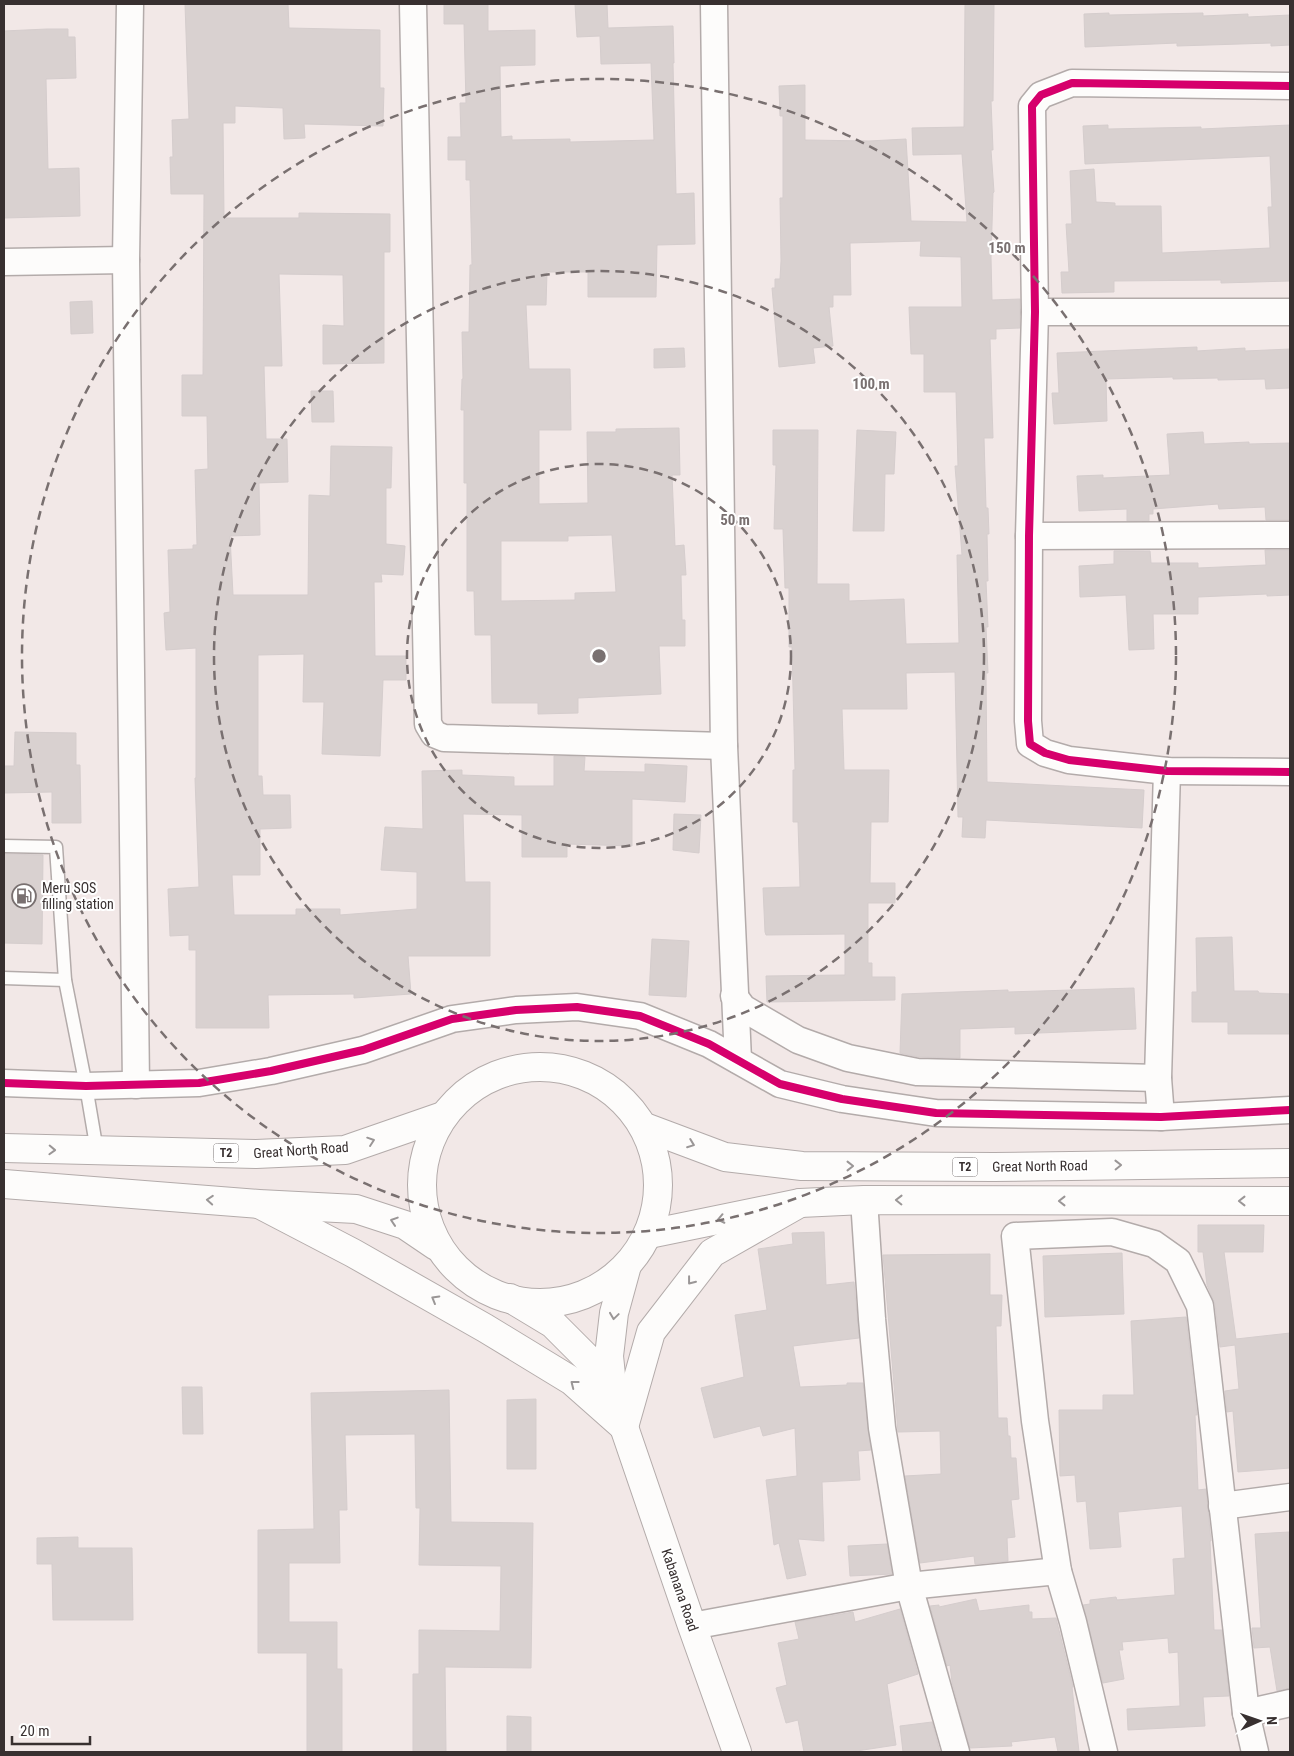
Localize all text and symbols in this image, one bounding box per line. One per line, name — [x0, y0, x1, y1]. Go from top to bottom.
text: 150 m — [988, 239, 1026, 257]
text: 100 m — [852, 375, 890, 393]
text: 50 m — [720, 511, 750, 529]
centre of rings — [590, 647, 608, 665]
place label: Meru SOS filling station — [42, 880, 114, 912]
fuel station icon: Meru SOS filling station — [11, 883, 37, 909]
one-way arrow — [366, 1137, 375, 1147]
one-way arrow — [686, 1138, 695, 1148]
street label: Great North Road — [253, 1139, 349, 1161]
one-way arrow — [49, 1144, 57, 1155]
road number: T2 — [214, 1144, 238, 1162]
street label: Great North Road — [992, 1157, 1088, 1175]
road number: T2 — [952, 1158, 978, 1176]
one-way arrow — [1114, 1160, 1122, 1170]
one-way arrow — [847, 1161, 855, 1171]
one-way arrow — [206, 1194, 214, 1205]
one-way arrow — [895, 1195, 902, 1205]
one-way arrow — [1057, 1196, 1065, 1206]
one-way arrow — [1237, 1196, 1245, 1206]
one-way arrow — [716, 1214, 725, 1224]
one-way arrow — [391, 1217, 399, 1227]
one-way arrow — [687, 1275, 696, 1284]
one-way arrow — [432, 1296, 441, 1306]
one-way arrow — [609, 1313, 620, 1321]
one-way arrow — [571, 1381, 580, 1389]
street label: Kabanana Road — [658, 1547, 702, 1633]
north arrow — [1234, 1696, 1284, 1746]
scale bar — [12, 1714, 90, 1746]
text: N — [1264, 1716, 1280, 1725]
text: 20 m — [20, 1722, 50, 1740]

